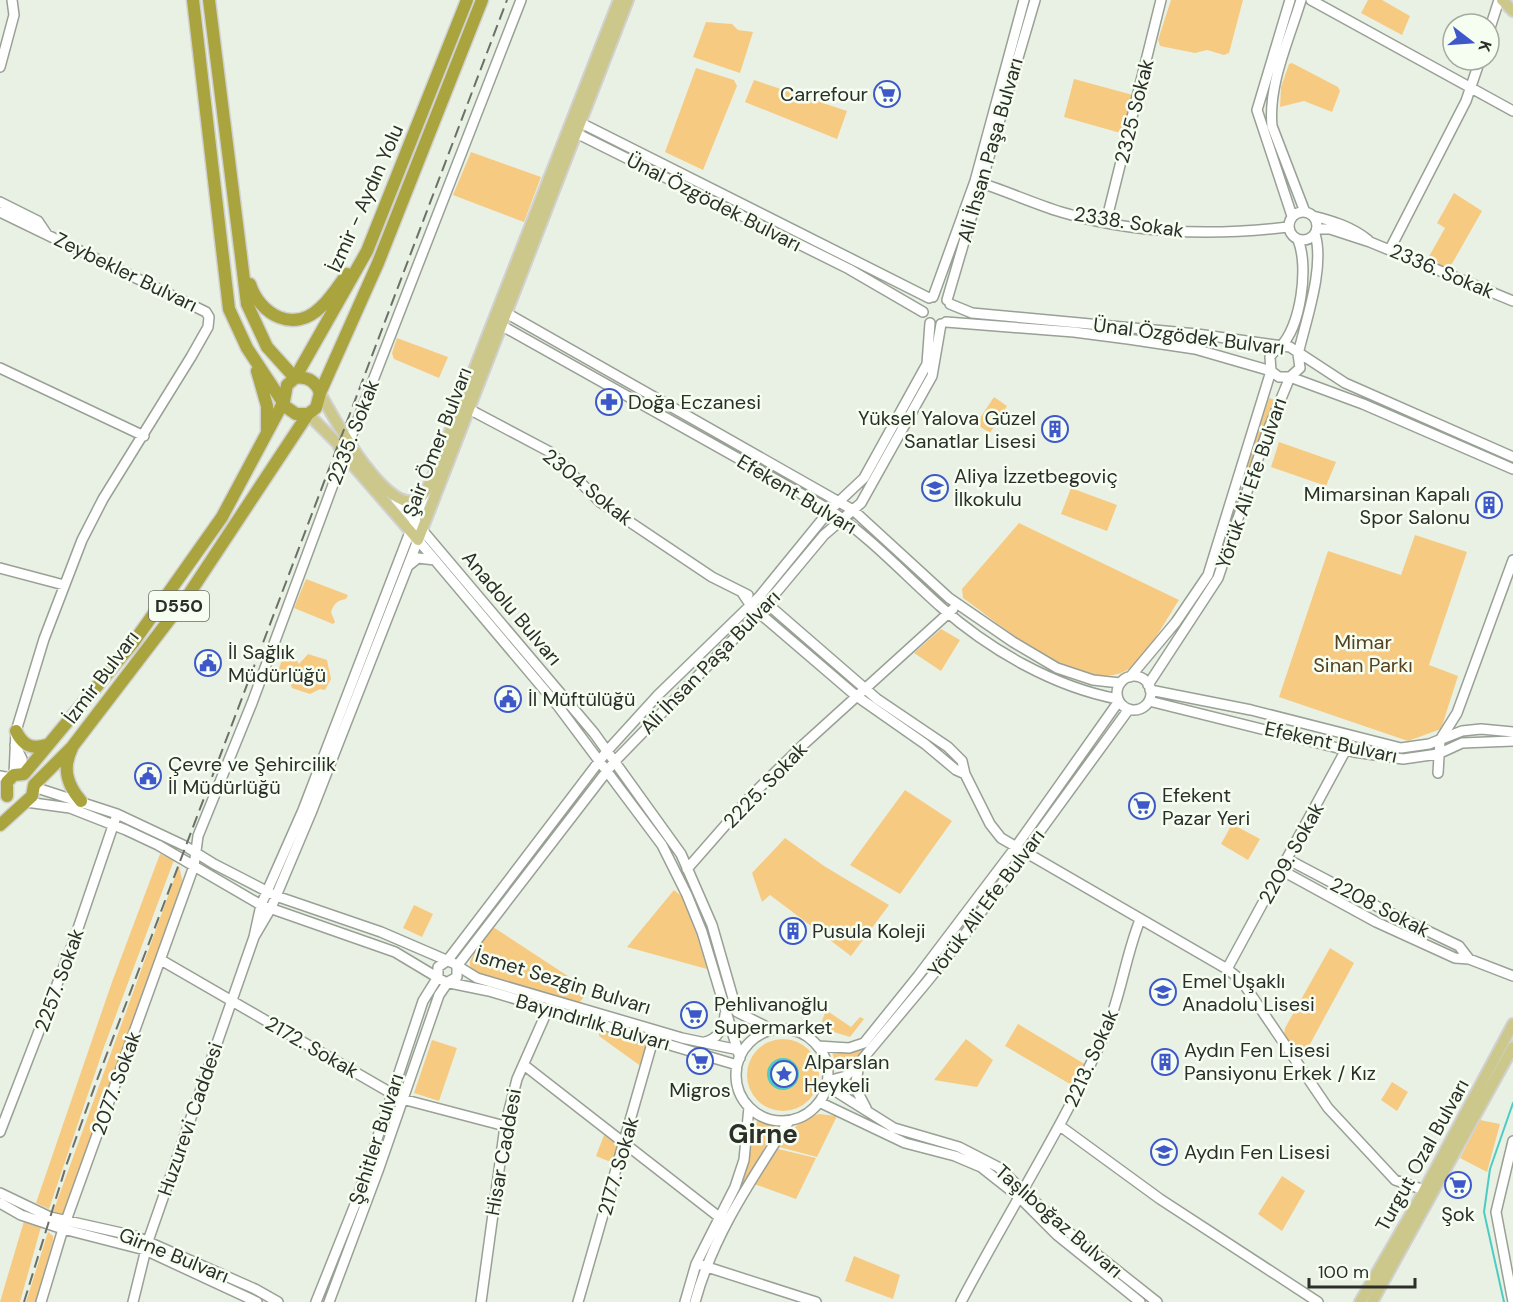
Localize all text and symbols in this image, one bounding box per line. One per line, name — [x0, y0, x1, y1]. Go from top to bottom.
north arrow — [1441, 12, 1501, 72]
text: K — [1473, 38, 1496, 55]
street label: Ali İhsan Paşa Bulvarı — [951, 55, 1029, 245]
street label: 2325 Sokak — [1108, 56, 1160, 166]
supermarket icon: Carrefour — [872, 79, 902, 109]
place label: Carrefour — [780, 81, 868, 107]
street label: İzmir - Aydın Yolu — [321, 120, 409, 276]
street label: Ünal Özgödek Bulvarı — [622, 147, 806, 257]
street label: 2338. Sokak — [1072, 200, 1186, 244]
street label: Zeybekler Bulvarı — [50, 226, 202, 318]
street label: 2336. Sokak — [1386, 237, 1498, 305]
street label: Ünal Özgödek Bulvarı — [1092, 311, 1286, 361]
street label: Şair Ömer Bulvarı — [397, 364, 477, 520]
street label: 2235. Sokak — [321, 376, 385, 488]
pharmacy icon: Doğa Eczanesi — [594, 387, 624, 417]
place label: Doğa Eczanesi — [628, 389, 761, 415]
street label: Yörük Ali Efe Bulvarı — [1210, 394, 1292, 572]
place label: Yüksel Yalova Güzel Sanatlar Lisesi — [858, 405, 1036, 454]
building icon: Yüksel Yalova Güzel Sanatlar Lisesi — [1040, 414, 1070, 444]
street label: 2304 Sokak — [538, 443, 638, 531]
street label: Efekent Bulvarı — [732, 448, 862, 540]
place label: Aliya İzzetbegoviç İlkokulu — [954, 463, 1118, 512]
school or university icon: Aliya İzzetbegoviç İlkokulu — [920, 473, 950, 503]
place label: Mimarsinan Kapalı Spor Salonu — [1304, 481, 1470, 530]
building icon: Mimarsinan Kapalı Spor Salonu — [1474, 490, 1504, 520]
street label: Anadolu Bulvarı — [456, 545, 568, 671]
street label: Ali İhsan Paşa Bulvarı — [634, 584, 786, 740]
road number: D550 — [149, 591, 209, 621]
street label: İzmir Bulvarı — [58, 625, 144, 729]
park label: Mimar Sinan Parkı — [1313, 629, 1413, 678]
place label: İl Sağlık Müdürlüğü — [228, 639, 326, 688]
public building icon: İl Sağlık Müdürlüğü — [193, 648, 223, 678]
public building icon: İl Müftülüğü — [493, 684, 523, 714]
place label: İl Müftülüğü — [528, 686, 635, 712]
street label: Efekent Bulvarı — [1262, 715, 1400, 769]
street label: 2225. Sokak — [717, 736, 813, 834]
place label: Çevre ve Şehircilik İl Müdürlüğü — [168, 751, 336, 800]
public building icon: Çevre ve Şehircilik İl Müdürlüğü — [133, 761, 163, 791]
place label: Efekent Pazar Yeri — [1162, 782, 1250, 831]
supermarket icon: Efekent Pazar Yeri — [1127, 791, 1157, 821]
street label: 2209. Sokak — [1252, 798, 1330, 908]
street label: Yörük Ali Efe Bulvarı — [922, 824, 1050, 982]
street label: 2208 Sokak — [1326, 871, 1434, 943]
building icon: Pusula Koleji — [778, 916, 808, 946]
place label: Pusula Koleji — [812, 918, 926, 944]
street label: 2257. Sokak — [28, 925, 90, 1035]
street label: İsmet Sezgin Bulvarı — [472, 942, 654, 1020]
place label: Emel Uşaklı Anadolu Lisesi — [1182, 968, 1315, 1017]
school or university icon: Emel Uşaklı Anadolu Lisesi — [1148, 977, 1178, 1007]
street label: Bayındırlık Bulvarı — [513, 988, 673, 1056]
place label: Pehlivanoğlu Supermarket — [714, 991, 833, 1040]
supermarket icon: Pehlivanoğlu Supermarket — [679, 1000, 709, 1030]
street label: 2213. Sokak — [1058, 1005, 1124, 1111]
street label: 2172. Sokak — [261, 1010, 363, 1084]
street label: 2077. Sokak — [85, 1028, 147, 1138]
place label: Aydın Fen Lisesi Pansiyonu Erkek / Kız — [1184, 1037, 1376, 1086]
street label: Huzurevi Caddesi — [152, 1039, 228, 1199]
supermarket icon: Migros — [685, 1046, 715, 1076]
building icon: Aydın Fen Lisesi Pansiyonu Erkek / Kız — [1150, 1047, 1180, 1077]
place label: Alparslan Heykeli — [804, 1049, 889, 1098]
place icon: Alparslan Heykeli — [769, 1059, 799, 1089]
street label: Şehitler Bulvarı — [343, 1070, 409, 1208]
street label: Turgut Ozal Bulvarı — [1369, 1074, 1475, 1236]
place label: Migros — [669, 1077, 731, 1103]
street label: Hisar Caddesi — [479, 1086, 527, 1218]
street label: 2177. Sokak — [591, 1114, 645, 1218]
district label: Girne — [728, 1117, 798, 1151]
school or university icon: Aydın Fen Lisesi — [1149, 1137, 1179, 1167]
place label: Aydın Fen Lisesi — [1184, 1139, 1330, 1165]
street label: Taşlıboğaz Bulvarı — [990, 1158, 1128, 1284]
supermarket icon: Şok — [1443, 1170, 1473, 1200]
place label: Şok — [1441, 1201, 1475, 1227]
street label: Girne Bulvarı — [115, 1221, 233, 1289]
scale bar — [1309, 1251, 1416, 1289]
text: 100 m — [1318, 1260, 1369, 1284]

